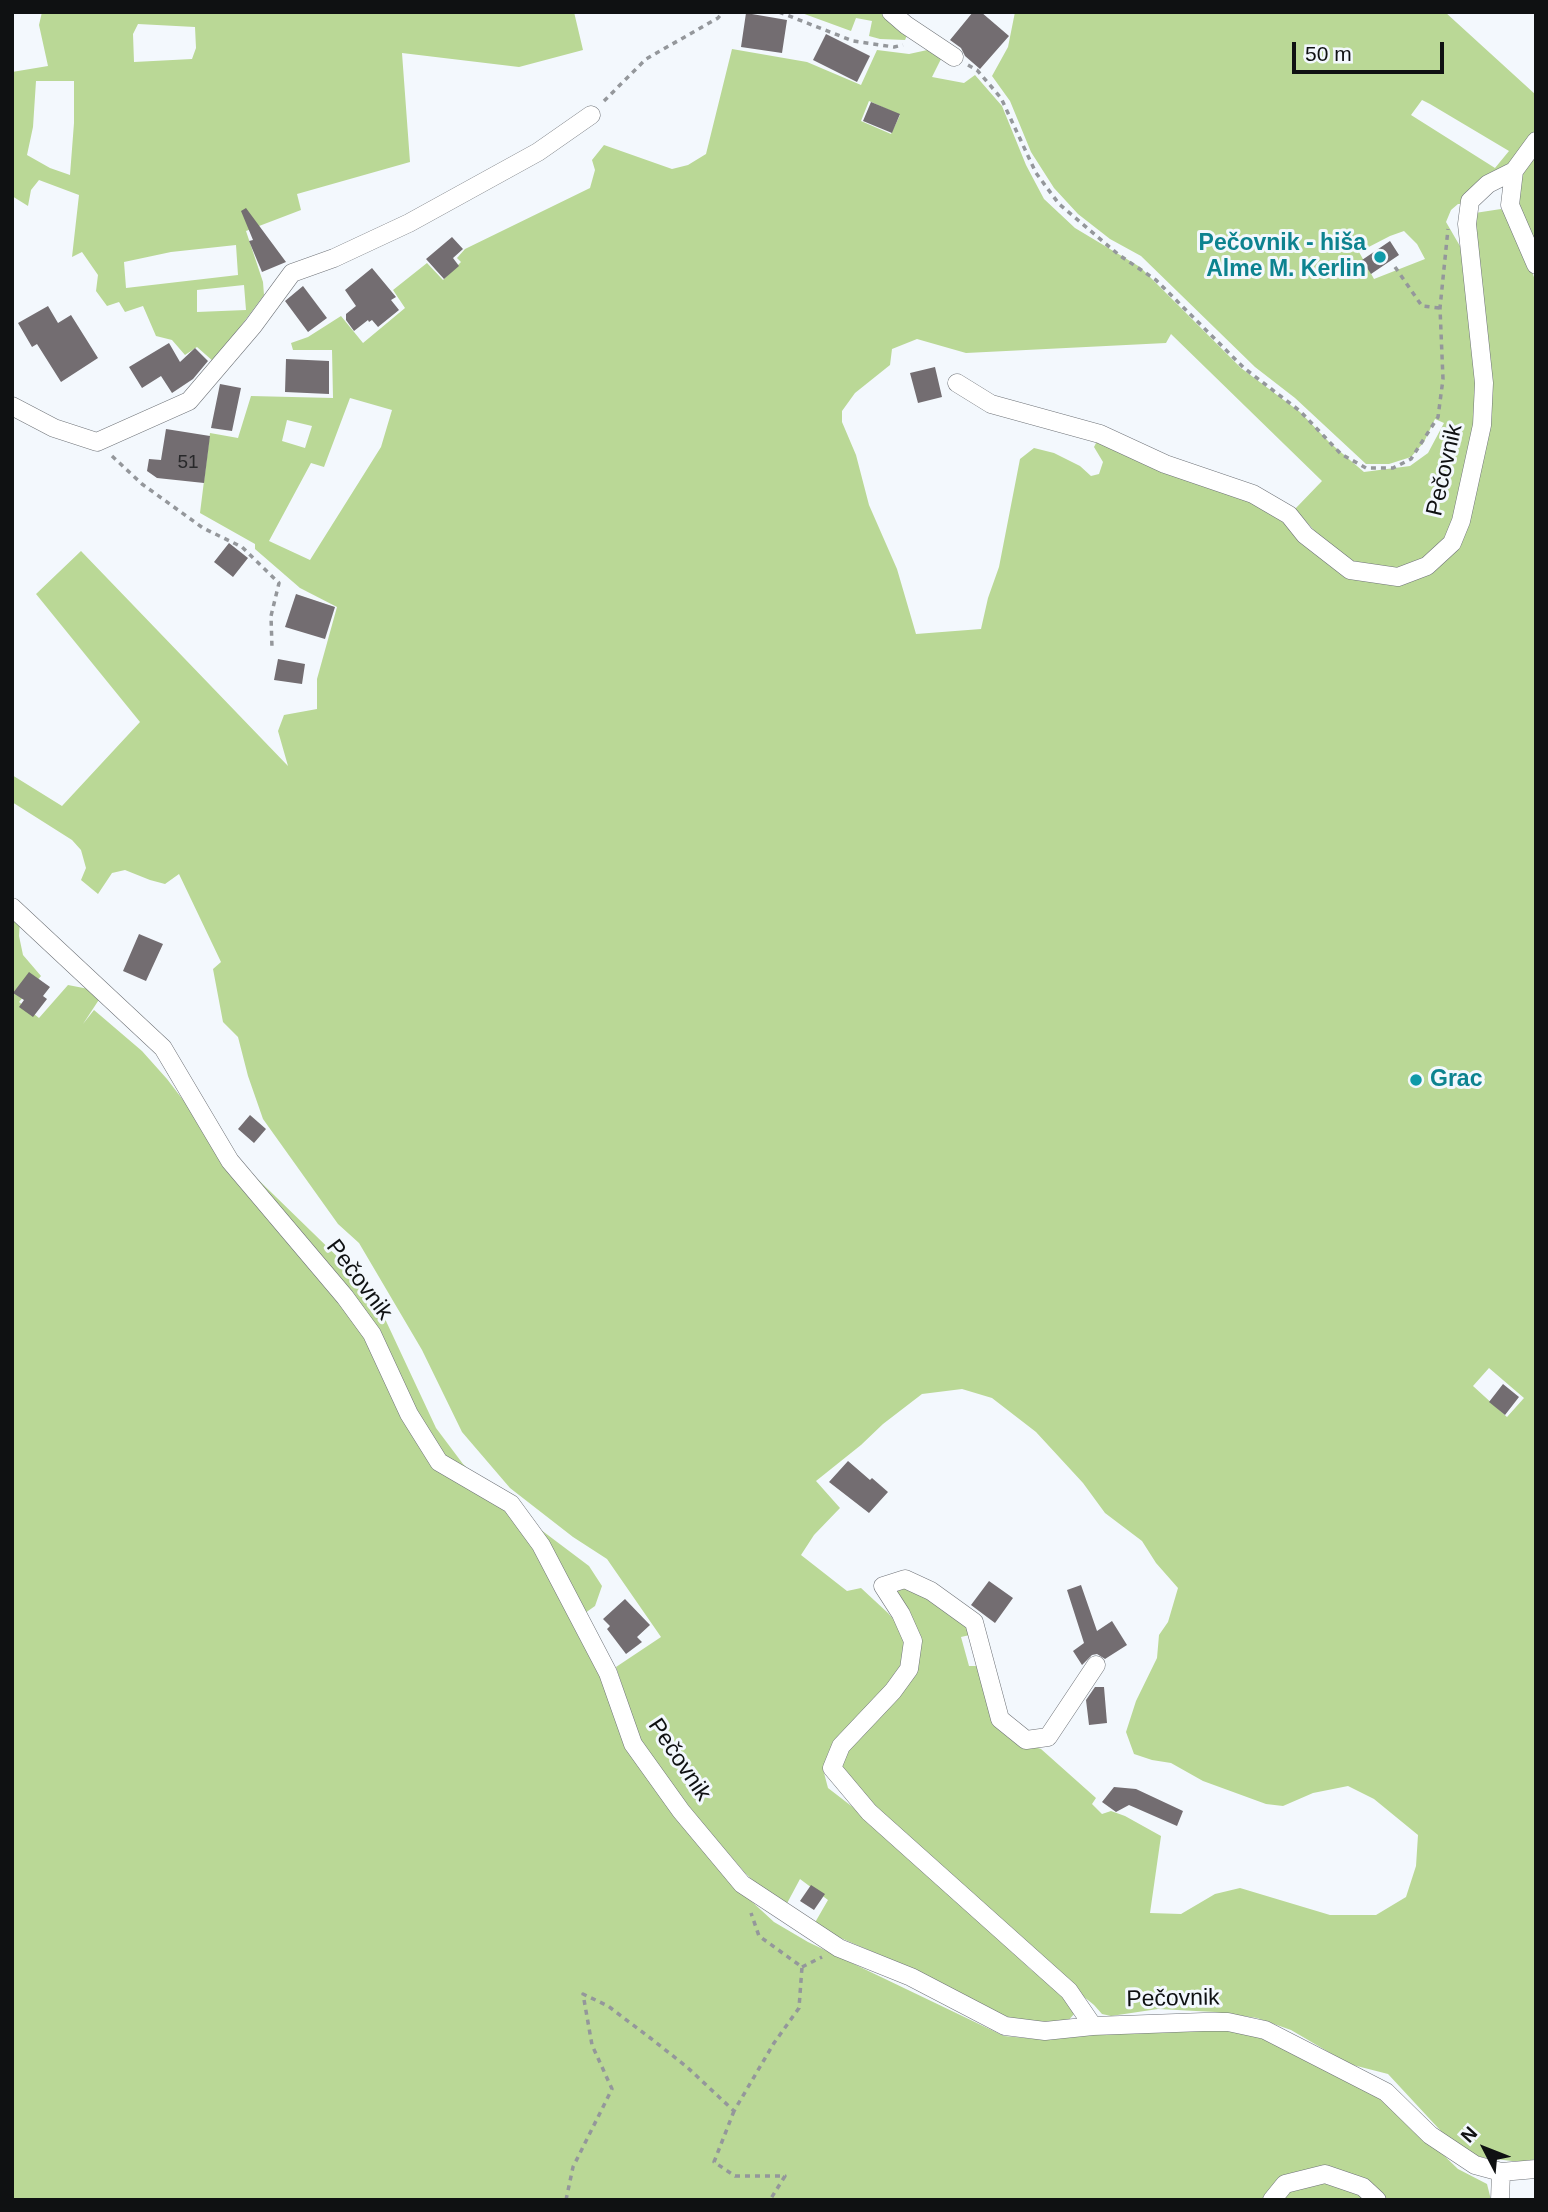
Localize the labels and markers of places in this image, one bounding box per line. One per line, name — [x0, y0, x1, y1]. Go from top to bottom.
place label: Pečovnik - hiša Alme M. Kerlin — [1199, 230, 1366, 284]
marker: Pečovnik - hiša Alme M. Kerlin — [1372, 249, 1388, 265]
place label: Grac — [1430, 1066, 1482, 1094]
marker: Grac — [1408, 1072, 1424, 1088]

